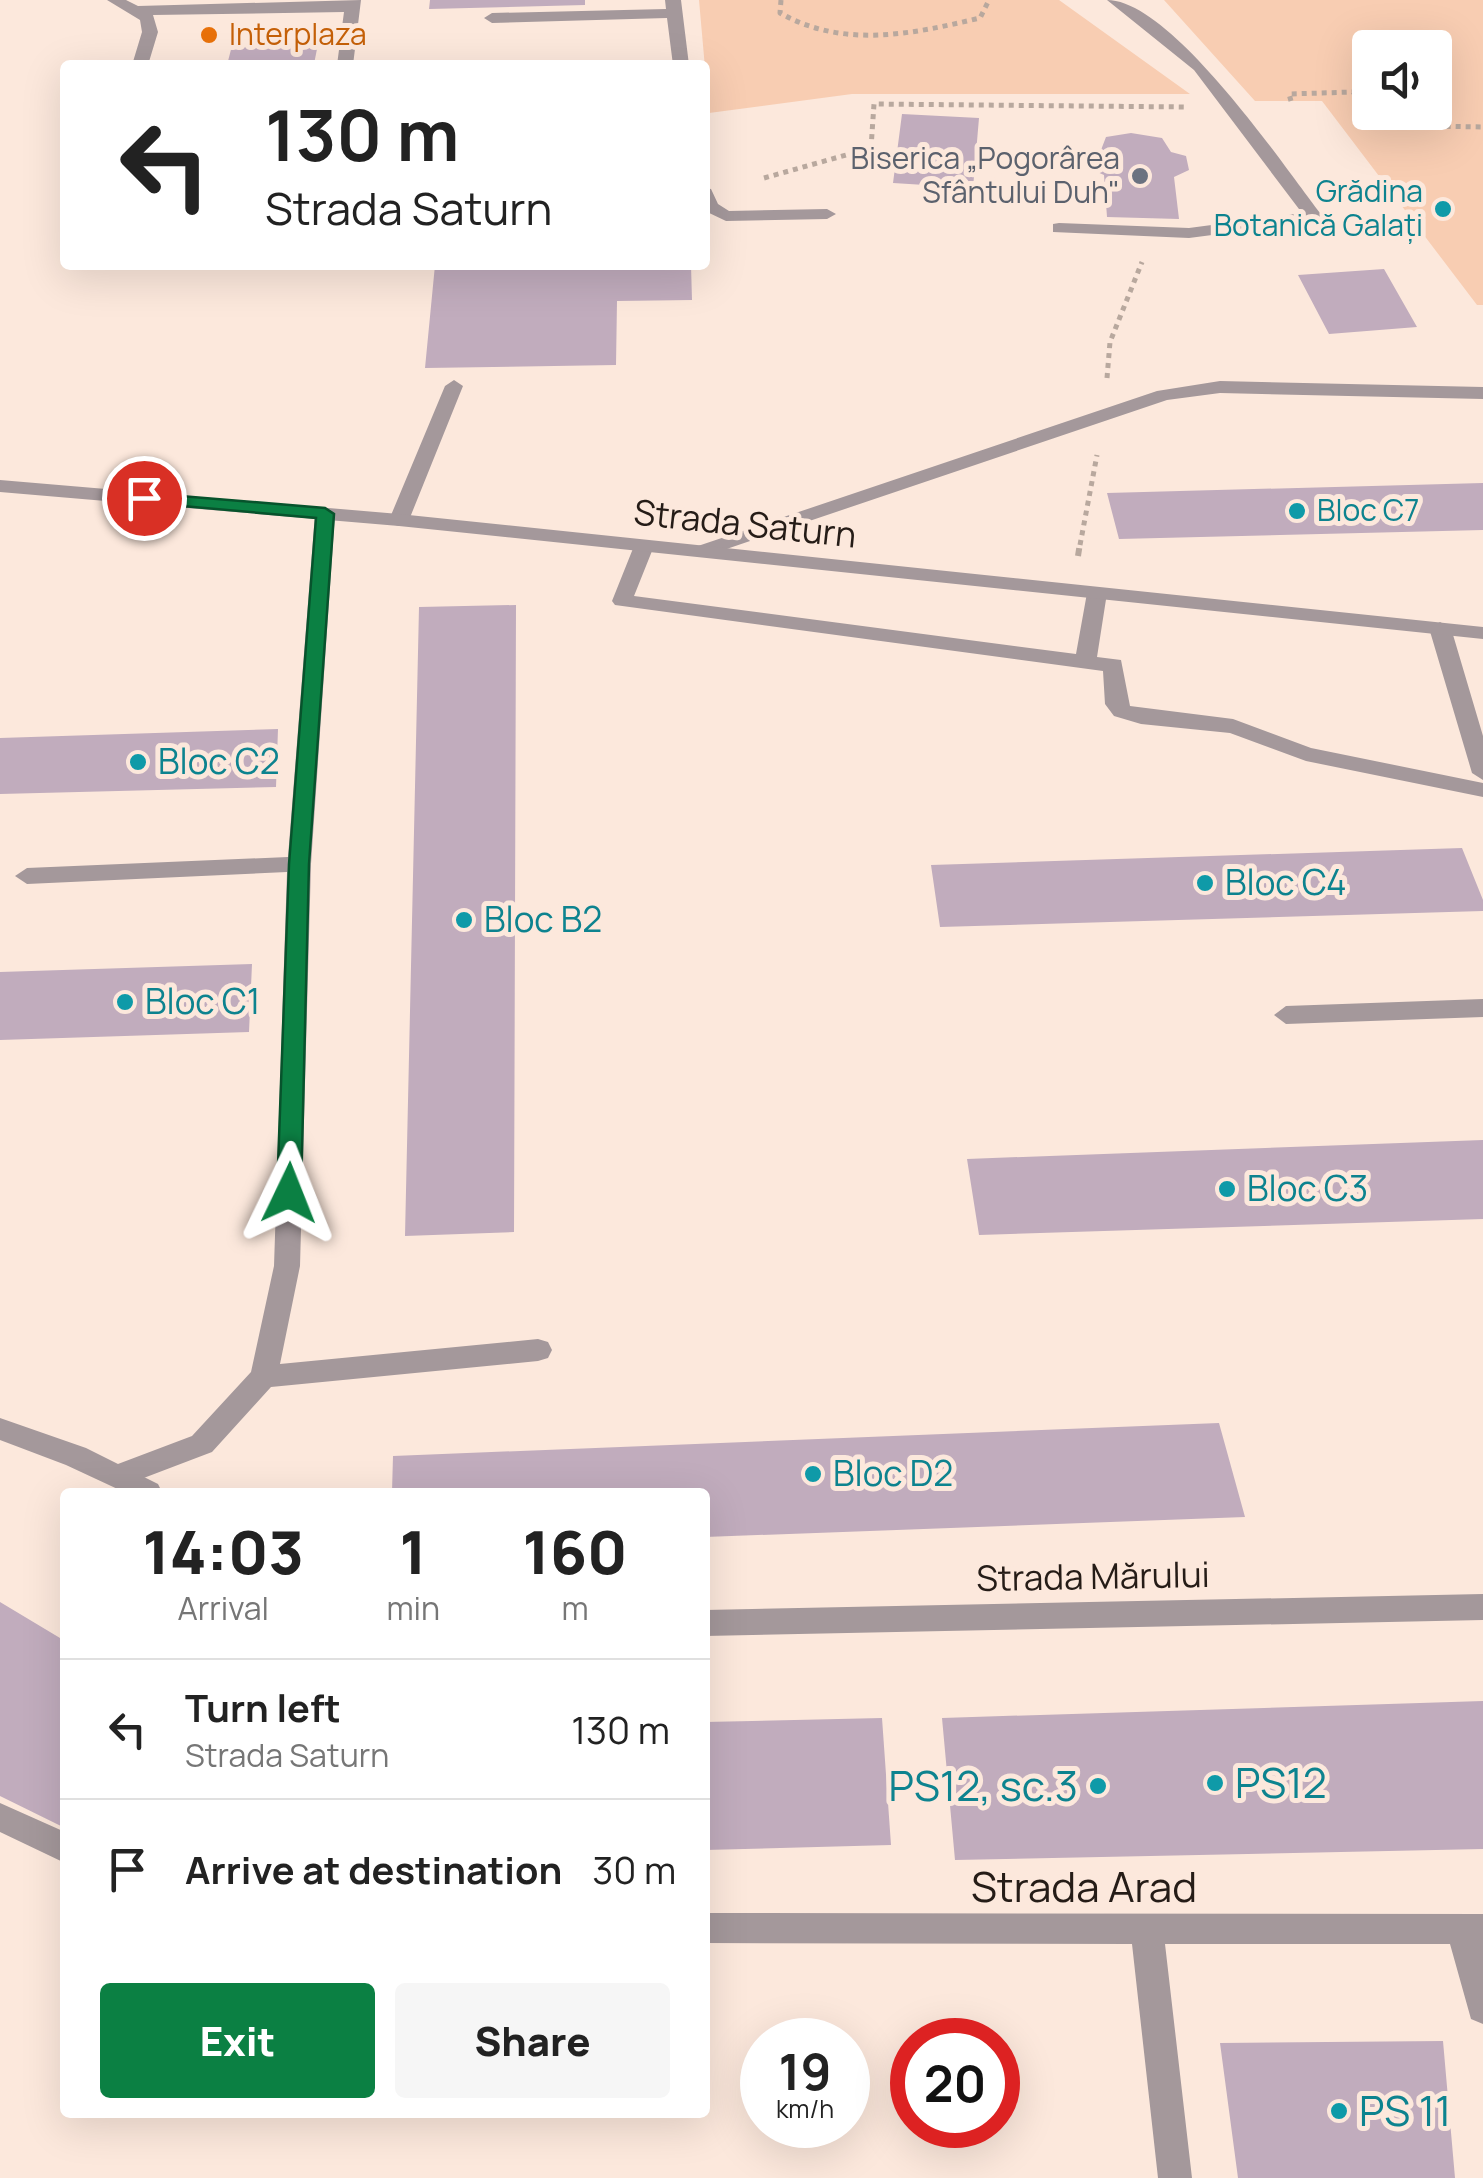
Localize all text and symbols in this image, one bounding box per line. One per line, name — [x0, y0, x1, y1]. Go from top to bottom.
place label: Interplaza — [229, 13, 367, 54]
marker: Interplaza — [198, 24, 220, 46]
map controls — [1352, 30, 1452, 130]
button: sound — [1352, 30, 1452, 130]
text: 130 m — [265, 86, 459, 182]
icon: left — [100, 100, 230, 230]
place label: Biserica „Pogorârea Sfântului Duh" — [851, 137, 1120, 212]
marker: Biserica „Pogorârea Sfântului Duh" — [1129, 165, 1151, 187]
place label: Grădina Botanică Galați — [1214, 170, 1423, 245]
text: Strada Saturn — [265, 177, 552, 239]
marker: Grădina Botanică Galați — [1432, 198, 1454, 220]
pin — [102, 456, 187, 541]
icon: arrive — [117, 471, 172, 526]
street label: Strada Saturn — [632, 487, 859, 559]
place label: Bloc C7 — [1317, 489, 1419, 530]
marker: Bloc C7 — [1286, 500, 1308, 522]
place label: Bloc C2 — [158, 737, 280, 785]
marker: Bloc C2 — [127, 751, 149, 773]
place label: Bloc C4 — [1225, 858, 1347, 906]
marker: Bloc C4 — [1194, 872, 1216, 894]
place label: Bloc B2 — [484, 895, 602, 943]
marker: Bloc B2 — [453, 909, 475, 931]
place label: Bloc C1 — [145, 977, 260, 1025]
marker: Bloc C1 — [114, 991, 136, 1013]
position arrow — [237, 1141, 341, 1245]
place label: Bloc C3 — [1247, 1164, 1368, 1212]
marker: Bloc C3 — [1216, 1178, 1238, 1200]
place label: Bloc D2 — [833, 1449, 953, 1497]
marker: Bloc D2 — [802, 1463, 824, 1485]
text: 14:03 — [142, 1510, 304, 1592]
text: 1 — [400, 1510, 427, 1592]
text: 160 — [523, 1510, 628, 1592]
street label: Strada Mărului — [976, 1550, 1210, 1602]
text: Arrival — [178, 1586, 269, 1630]
text: min — [386, 1586, 440, 1630]
text: m — [561, 1586, 589, 1630]
text: Turn left — [185, 1681, 341, 1733]
icon: left — [100, 1702, 155, 1757]
text: 130 m — [571, 1703, 670, 1755]
text: Strada Saturn — [185, 1733, 389, 1777]
place label: PS12 — [1235, 1753, 1327, 1811]
place label: PS12, sc.3 — [889, 1756, 1078, 1814]
marker: PS12 — [1204, 1772, 1226, 1794]
marker: PS12, sc.3 — [1087, 1775, 1109, 1797]
icon: arrive — [100, 1842, 155, 1897]
text: Arrive at destination — [185, 1843, 562, 1895]
text: 30 m — [592, 1843, 676, 1895]
street label: Strada Arad — [971, 1857, 1197, 1915]
button: Exit — [100, 1983, 375, 2098]
button: Share — [395, 1983, 670, 2098]
speed limit sign: 20 — [890, 2018, 1020, 2148]
text: 19 — [779, 2037, 831, 2105]
place label: PS 11 — [1359, 2081, 1451, 2139]
text: km/h — [776, 2091, 834, 2126]
marker: PS 11 — [1328, 2100, 1350, 2122]

